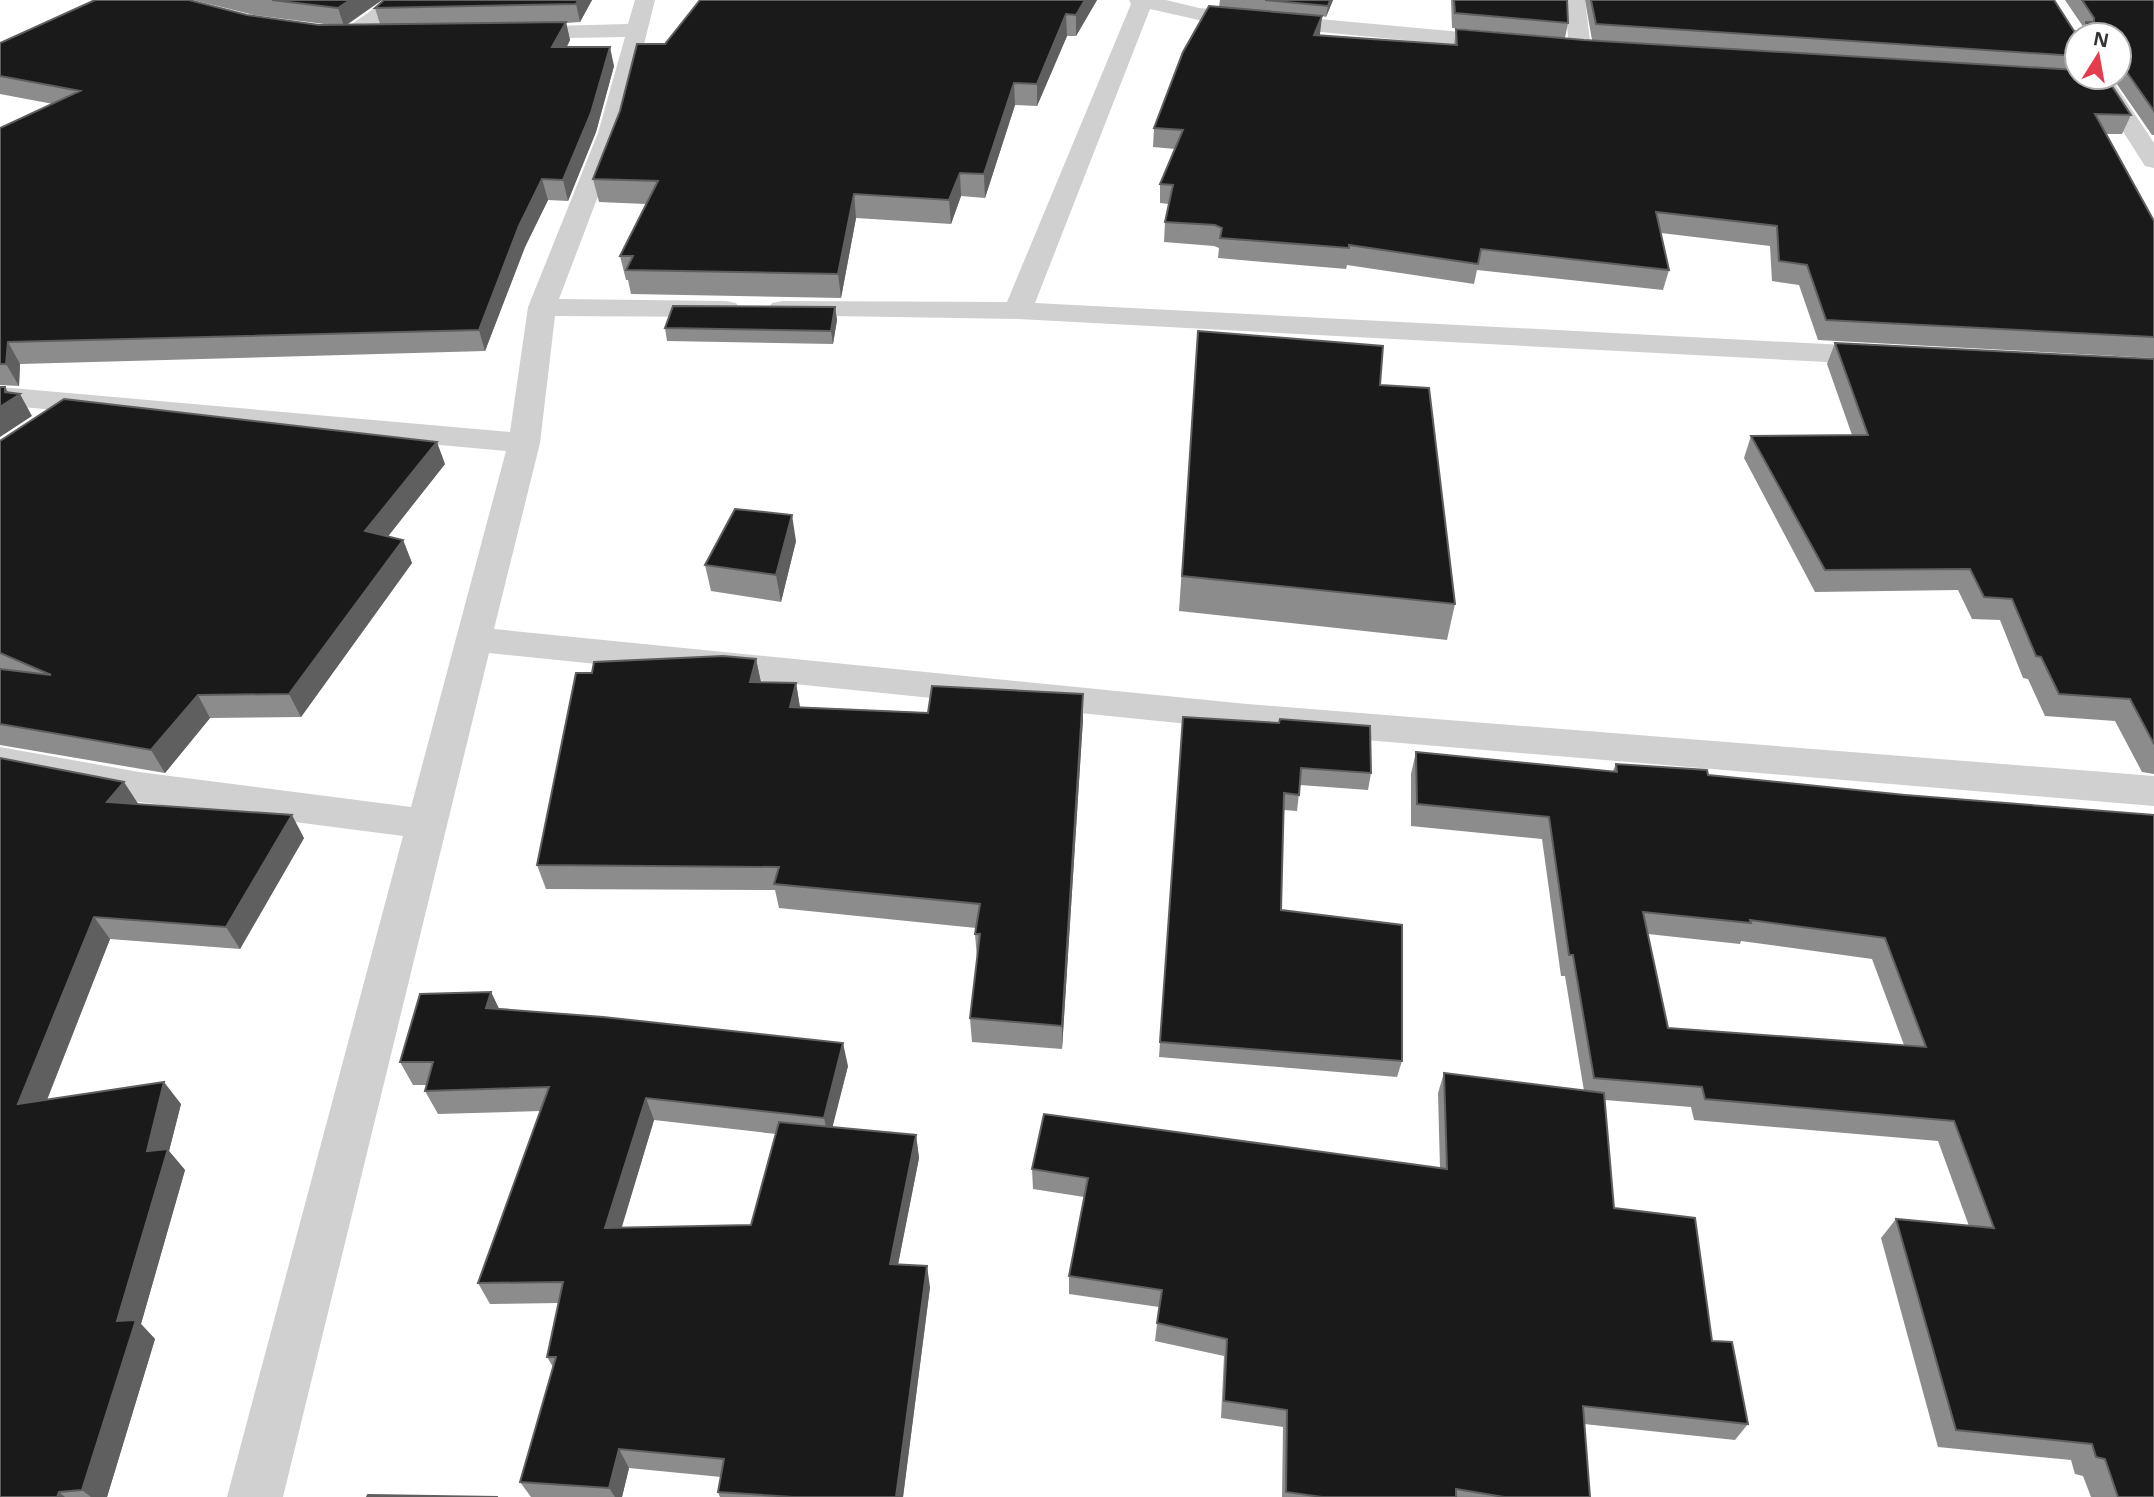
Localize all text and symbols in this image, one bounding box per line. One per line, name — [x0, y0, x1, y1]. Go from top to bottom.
north arrow — [2063, 21, 2133, 91]
text: N — [2091, 25, 2111, 54]

